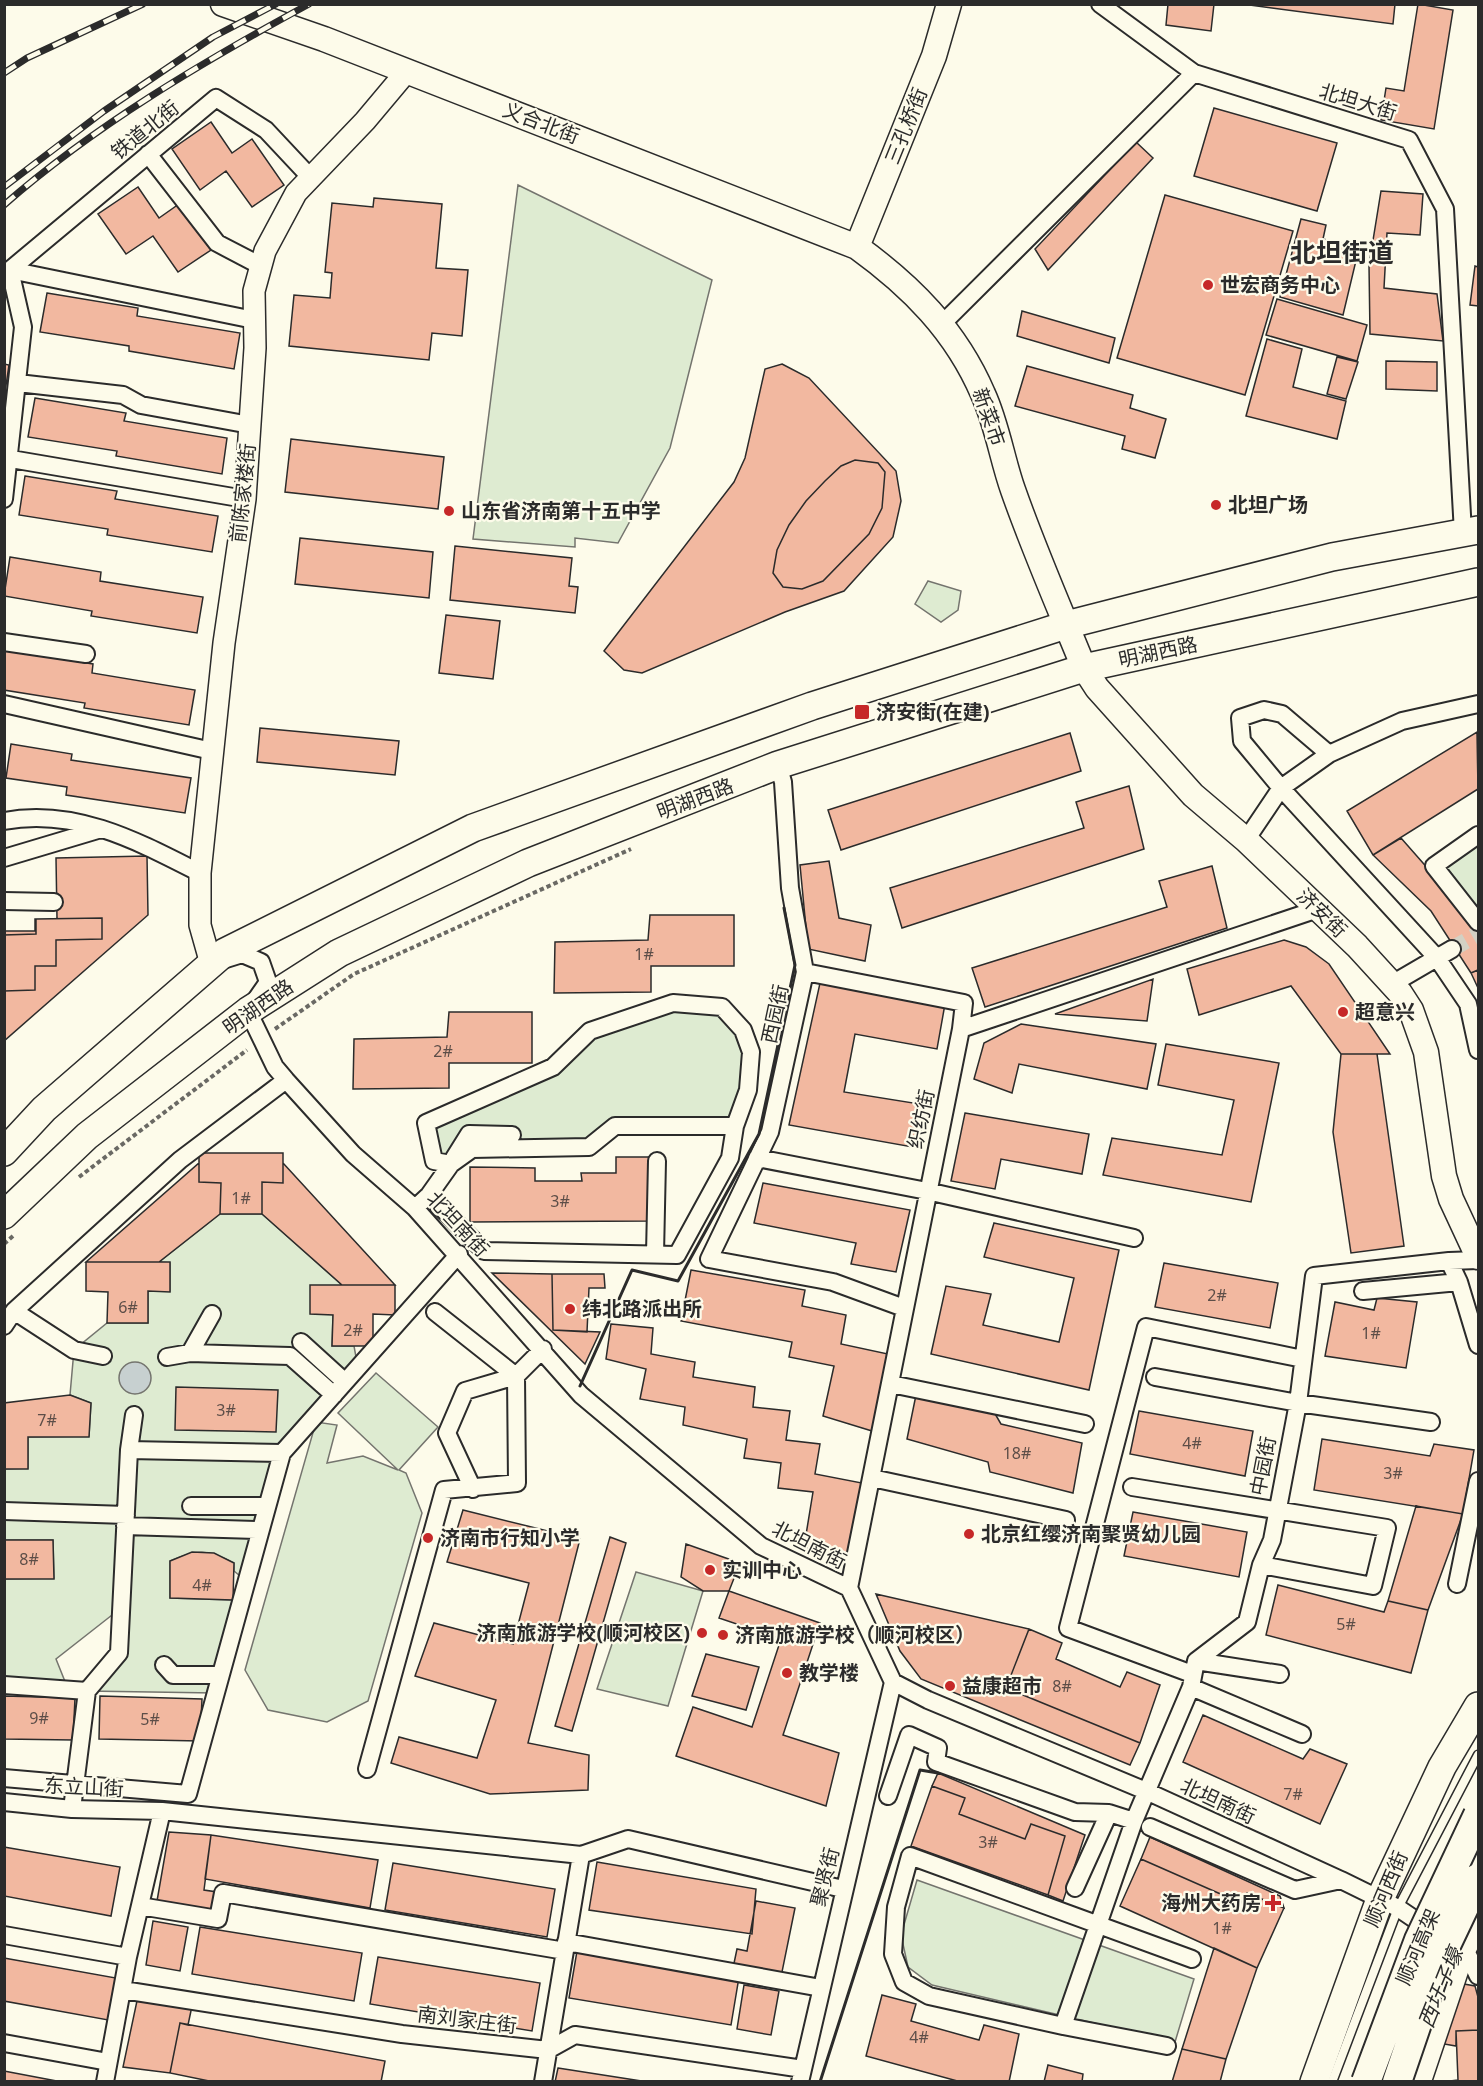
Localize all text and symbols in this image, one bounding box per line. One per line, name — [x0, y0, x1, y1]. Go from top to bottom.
street label: 北坦大街 — [1316, 77, 1400, 126]
street label: 三孔桥街 — [878, 84, 933, 168]
street label: 铁道北街 — [105, 94, 184, 165]
street label: 义合北街 — [499, 96, 583, 149]
district label: 北坦街道 — [1290, 234, 1394, 270]
place label: 世宏商务中心 — [1220, 271, 1340, 298]
marker: 世宏商务中心 — [1201, 278, 1215, 292]
street label: 新菜市 — [967, 384, 1012, 450]
street label: 前陈家楼街 — [224, 442, 261, 544]
place label: 北坦广场 — [1228, 491, 1308, 518]
place label: 山东省济南第十五中学 — [461, 497, 661, 524]
marker: 北坦广场 — [1209, 498, 1223, 512]
marker: 山东省济南第十五中学 — [442, 504, 456, 518]
street label: 明湖西路 — [1116, 630, 1200, 673]
place label: 济安街(在建) — [876, 698, 990, 725]
marker: 济安街(在建) — [853, 703, 871, 721]
street label: 明湖西路 — [653, 772, 737, 825]
street label: 济安街 — [1291, 882, 1353, 943]
house number: 1# — [634, 943, 654, 965]
street label: 明湖西路 — [217, 973, 298, 1041]
street label: 西园街 — [755, 982, 794, 1046]
place label: 超意兴 — [1355, 998, 1415, 1025]
marker: 超意兴 — [1336, 1005, 1350, 1019]
house number: 2# — [433, 1040, 453, 1062]
street label: 织纺街 — [901, 1087, 940, 1151]
street label: 北坦南街 — [421, 1185, 496, 1262]
house number: 1# — [231, 1187, 251, 1209]
house number: 3# — [550, 1190, 570, 1212]
house number: 2# — [1207, 1284, 1227, 1306]
place label: 纬北路派出所 — [582, 1295, 702, 1322]
house number: 6# — [118, 1296, 138, 1318]
marker: 纬北路派出所 — [563, 1302, 577, 1316]
house number: 2# — [343, 1319, 363, 1341]
house number: 1# — [1361, 1322, 1381, 1344]
house number: 3# — [216, 1399, 236, 1421]
house number: 7# — [37, 1409, 57, 1431]
house number: 4# — [1182, 1432, 1202, 1454]
street label: 中园街 — [1244, 1434, 1281, 1498]
house number: 18# — [1003, 1442, 1031, 1464]
house number: 3# — [1383, 1462, 1403, 1484]
street label: 北坦南街 — [767, 1514, 851, 1575]
place label: 北京红缨济南聚贤幼儿园 — [981, 1520, 1201, 1547]
place label: 济南市行知小学 — [440, 1524, 580, 1551]
marker: 北京红缨济南聚贤幼儿园 — [962, 1527, 976, 1541]
marker: 济南市行知小学 — [421, 1531, 435, 1545]
house number: 8# — [19, 1548, 39, 1570]
place label: 实训中心 — [722, 1556, 802, 1583]
marker: 实训中心 — [703, 1563, 717, 1577]
house number: 4# — [192, 1574, 212, 1596]
house number: 5# — [1336, 1613, 1356, 1635]
place label: 济南旅游学校(顺河校区) — [476, 1619, 690, 1646]
place label: 济南旅游学校（顺河校区） — [735, 1621, 975, 1648]
marker: 济南旅游学校(顺河校区) — [695, 1626, 709, 1640]
marker: 济南旅游学校（顺河校区） — [716, 1628, 730, 1642]
place label: 教学楼 — [799, 1659, 859, 1686]
marker: 教学楼 — [780, 1666, 794, 1680]
place label: 益康超市 — [962, 1672, 1042, 1699]
house number: 8# — [1052, 1675, 1072, 1697]
marker: 益康超市 — [943, 1679, 957, 1693]
house number: 9# — [29, 1707, 49, 1729]
house number: 5# — [140, 1708, 160, 1730]
street label: 东立山街 — [43, 1771, 125, 1802]
street label: 北坦南街 — [1176, 1771, 1260, 1830]
house number: 7# — [1283, 1783, 1303, 1805]
house number: 3# — [978, 1831, 998, 1853]
street label: 聚贤街 — [804, 1845, 845, 1909]
street label: 顺河西街 — [1357, 1847, 1414, 1931]
place label: 海州大药房 — [1161, 1889, 1261, 1916]
marker: 海州大药房 — [1266, 1896, 1280, 1910]
street label: 顺河高架 — [1389, 1905, 1446, 1989]
house number: 1# — [1212, 1917, 1232, 1939]
water label: 西圩子壕 — [1411, 1940, 1470, 2032]
street label: 南刘家庄街 — [416, 2000, 518, 2039]
house number: 4# — [909, 2026, 929, 2048]

